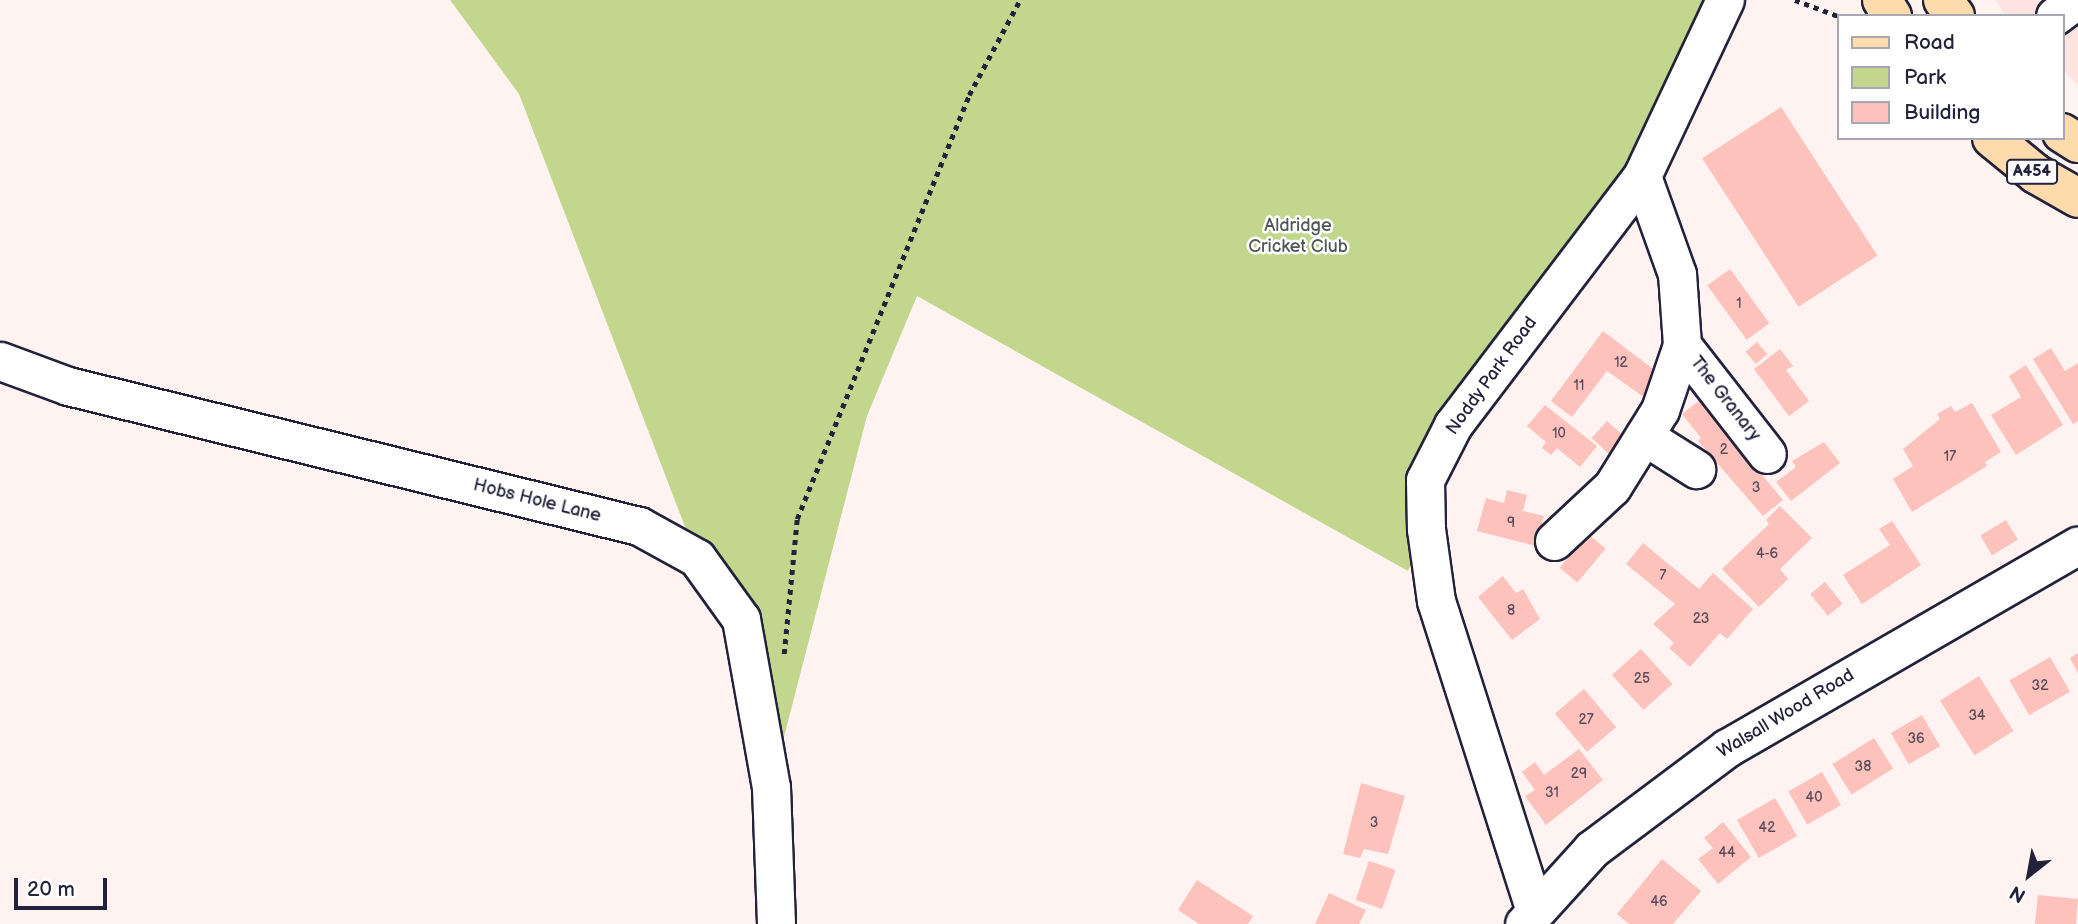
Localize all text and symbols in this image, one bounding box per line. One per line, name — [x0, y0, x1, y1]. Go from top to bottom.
legend — [1836, 14, 2064, 140]
text: Road — [1904, 30, 1955, 55]
text: Park — [1904, 65, 1946, 90]
text: Building — [1904, 100, 1980, 125]
road number: A454 — [2006, 160, 2058, 184]
park label: Aldridge Cricket Club — [1248, 216, 1348, 258]
house number: 1 — [1736, 296, 1742, 312]
street label: Noddy Park Road — [1442, 312, 1542, 440]
street label: The Granary — [1685, 352, 1765, 446]
house number: 12 — [1614, 355, 1628, 371]
house number: 11 — [1574, 378, 1584, 394]
house number: 10 — [1552, 426, 1566, 442]
house number: 2 — [1720, 442, 1728, 458]
house number: 17 — [1944, 449, 1956, 465]
street label: Hobs Hole Lane — [471, 475, 603, 527]
house number: 3 — [1752, 480, 1760, 496]
house number: 9 — [1507, 515, 1515, 531]
house number: 4-6 — [1756, 546, 1778, 562]
house number: 7 — [1660, 568, 1666, 584]
house number: 8 — [1507, 603, 1515, 619]
house number: 23 — [1693, 611, 1709, 627]
street label: Walsall Wood Road — [1714, 665, 1858, 763]
house number: 25 — [1634, 671, 1650, 687]
house number: 32 — [2032, 678, 2048, 694]
house number: 34 — [1968, 708, 1986, 724]
house number: 27 — [1578, 712, 1594, 728]
house number: 36 — [1907, 731, 1925, 747]
house number: 38 — [1855, 759, 1871, 775]
house number: 29 — [1571, 766, 1587, 782]
house number: 31 — [1545, 785, 1559, 801]
house number: 40 — [1806, 790, 1822, 806]
house number: 3 — [1370, 815, 1378, 831]
house number: 42 — [1759, 820, 1775, 836]
north arrow — [1994, 840, 2064, 910]
house number: 44 — [1718, 845, 1736, 861]
scale bar — [18, 864, 110, 908]
text: 20 m — [27, 877, 75, 902]
text: N — [2006, 880, 2030, 907]
house number: 46 — [1650, 894, 1668, 910]

